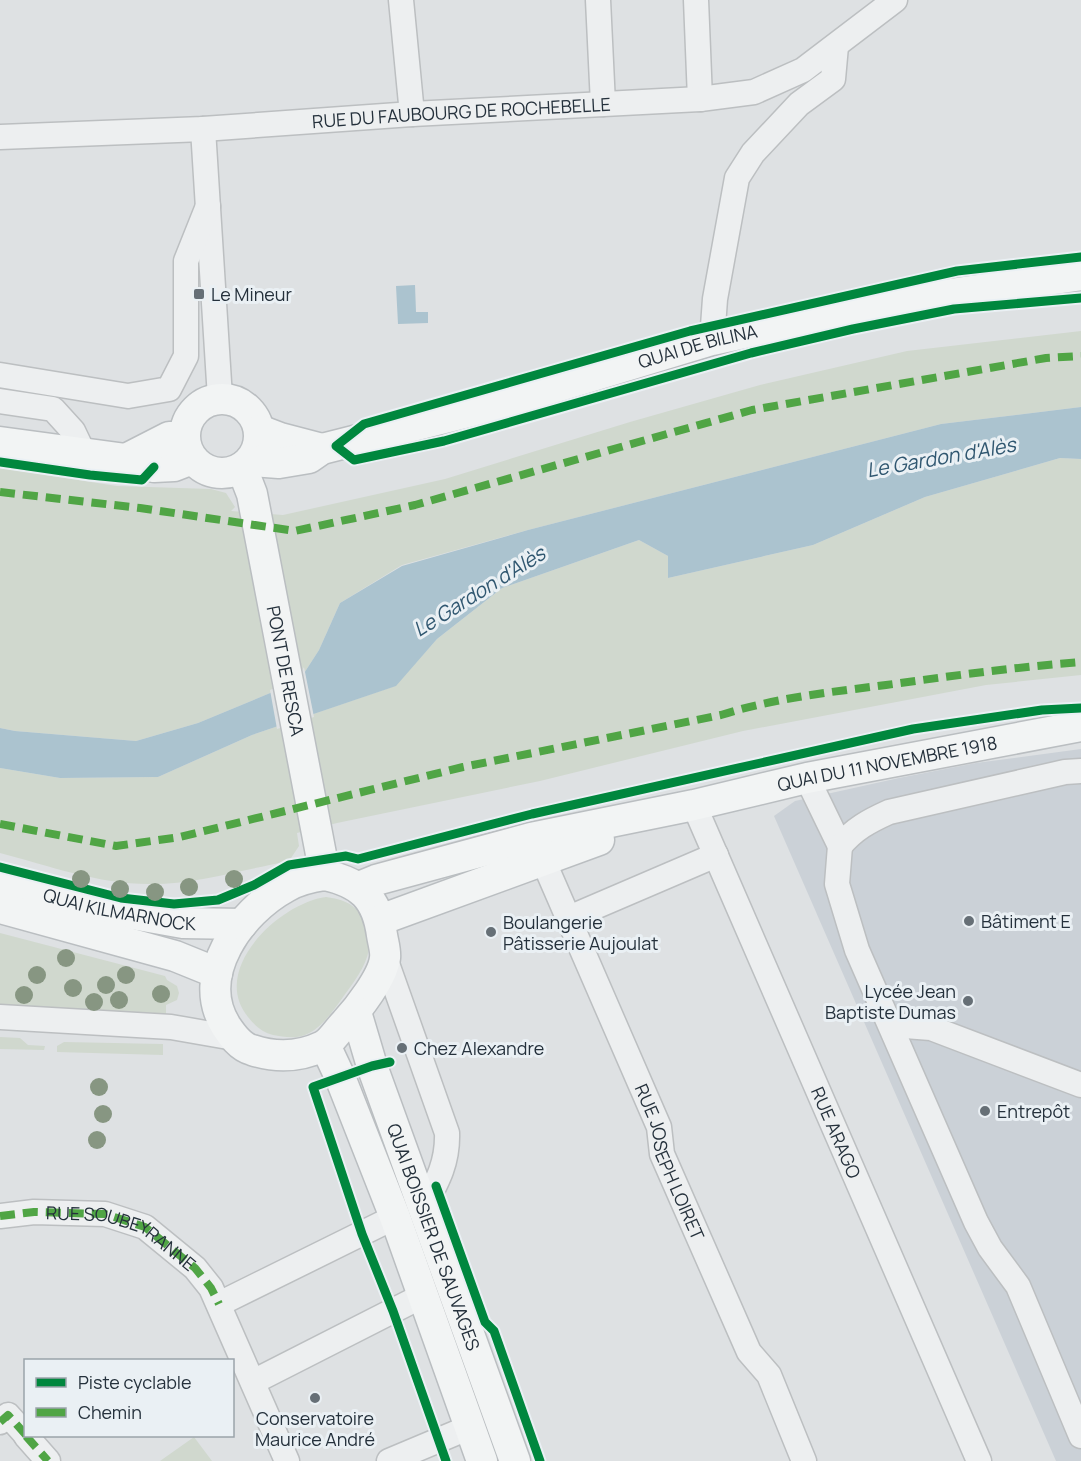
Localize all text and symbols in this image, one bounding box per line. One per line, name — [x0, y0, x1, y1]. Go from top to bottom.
street label: RUE DU FAUBOURG DE ROCHEBELLE — [311, 92, 611, 133]
place label: Le Mineur — [211, 282, 292, 306]
marker: Le Mineur — [192, 287, 206, 301]
street label: QUAI DE BILINA — [635, 318, 760, 374]
water label: Le Gardon d'Alès — [864, 430, 1019, 483]
water label: Le Gardon d'Alès — [408, 539, 551, 642]
street label: PONT DE RESCA — [262, 604, 310, 739]
street label: QUAI DU 11 NOVEMBRE 1918 — [775, 730, 999, 797]
street label: QUAI KILMARNOCK — [41, 882, 196, 935]
place label: Bâtiment E — [981, 909, 1071, 933]
place label: Boulangerie Pâtisserie Aujoulat — [503, 910, 658, 955]
marker: Bâtiment E — [962, 914, 976, 928]
marker: Boulangerie Pâtisserie Aujoulat — [484, 925, 498, 939]
place label: Lycée Jean Baptiste Dumas — [825, 979, 956, 1024]
marker: Lycée Jean Baptiste Dumas — [961, 994, 975, 1008]
place label: Chez Alexandre — [414, 1036, 544, 1060]
marker: Chez Alexandre — [395, 1041, 409, 1055]
street label: RUE JOSEPH LOIRET — [630, 1080, 710, 1244]
street label: RUE ARAGO — [806, 1083, 867, 1182]
place label: Entrepôt — [997, 1099, 1070, 1123]
marker: Entrepôt — [978, 1104, 992, 1118]
street label: QUAI BOISSIER DE SAUVAGES — [382, 1120, 486, 1354]
street label: RUE SOUBEYRANNE — [46, 1200, 201, 1276]
legend — [24, 1359, 234, 1437]
text: Piste cyclable — [78, 1370, 192, 1394]
marker: Conservatoire Maurice André — [308, 1391, 322, 1405]
text: Chemin — [78, 1400, 142, 1424]
place label: Conservatoire Maurice André — [255, 1406, 375, 1451]

